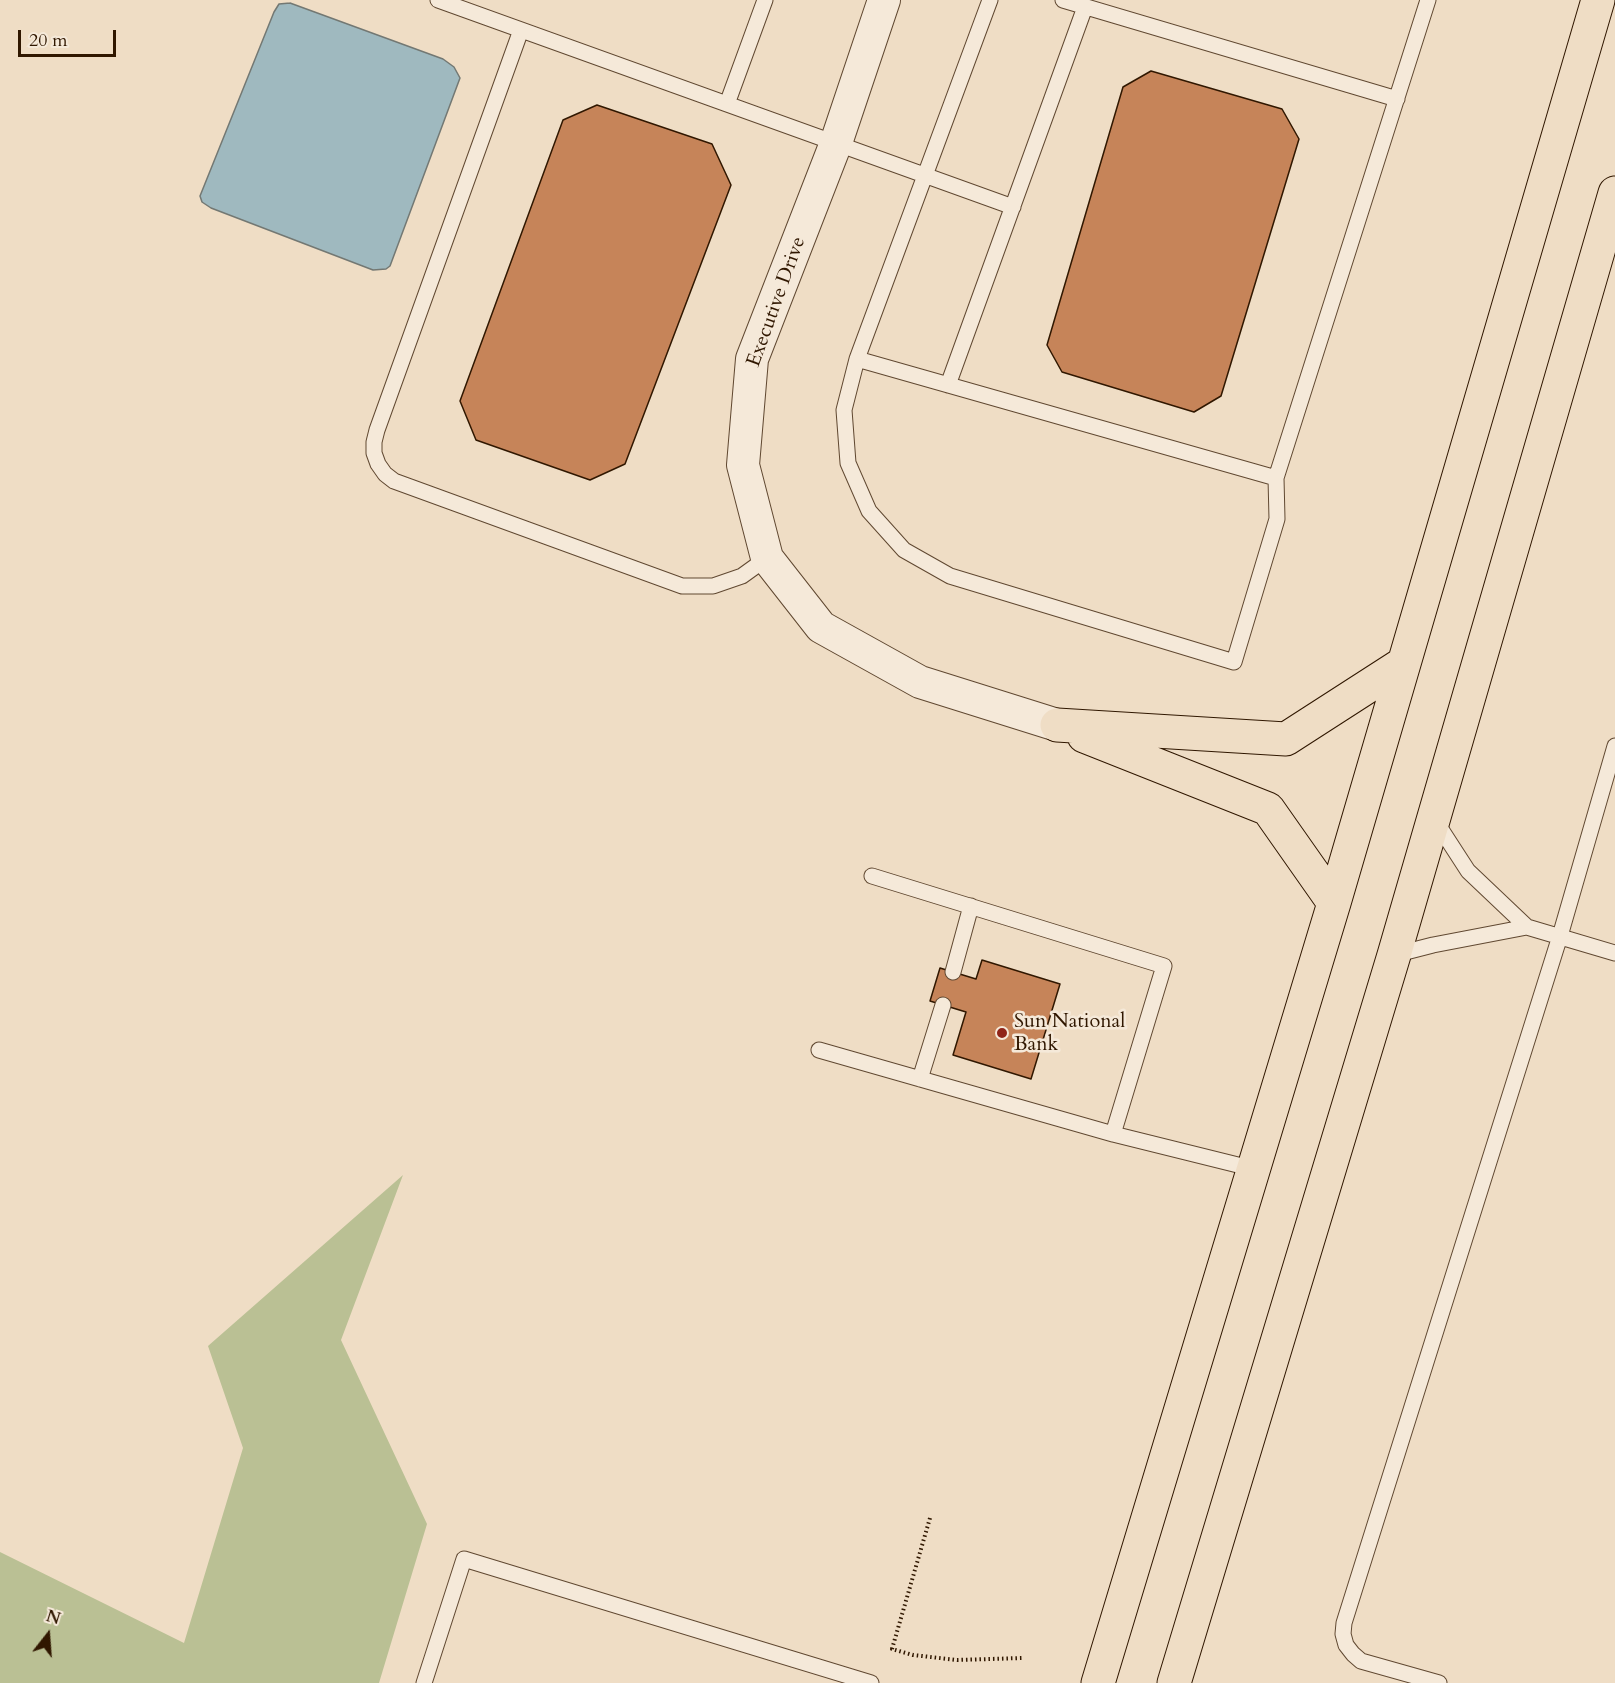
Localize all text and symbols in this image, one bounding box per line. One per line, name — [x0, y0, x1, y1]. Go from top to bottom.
scale bar — [21, 18, 118, 56]
text: 20 m — [29, 28, 68, 53]
street label: Executive Drive — [742, 234, 812, 370]
place label: Sun National Bank — [1014, 1010, 1125, 1057]
marker: Sun National Bank — [995, 1026, 1009, 1040]
north arrow — [18, 1605, 78, 1665]
text: N — [43, 1605, 63, 1630]

